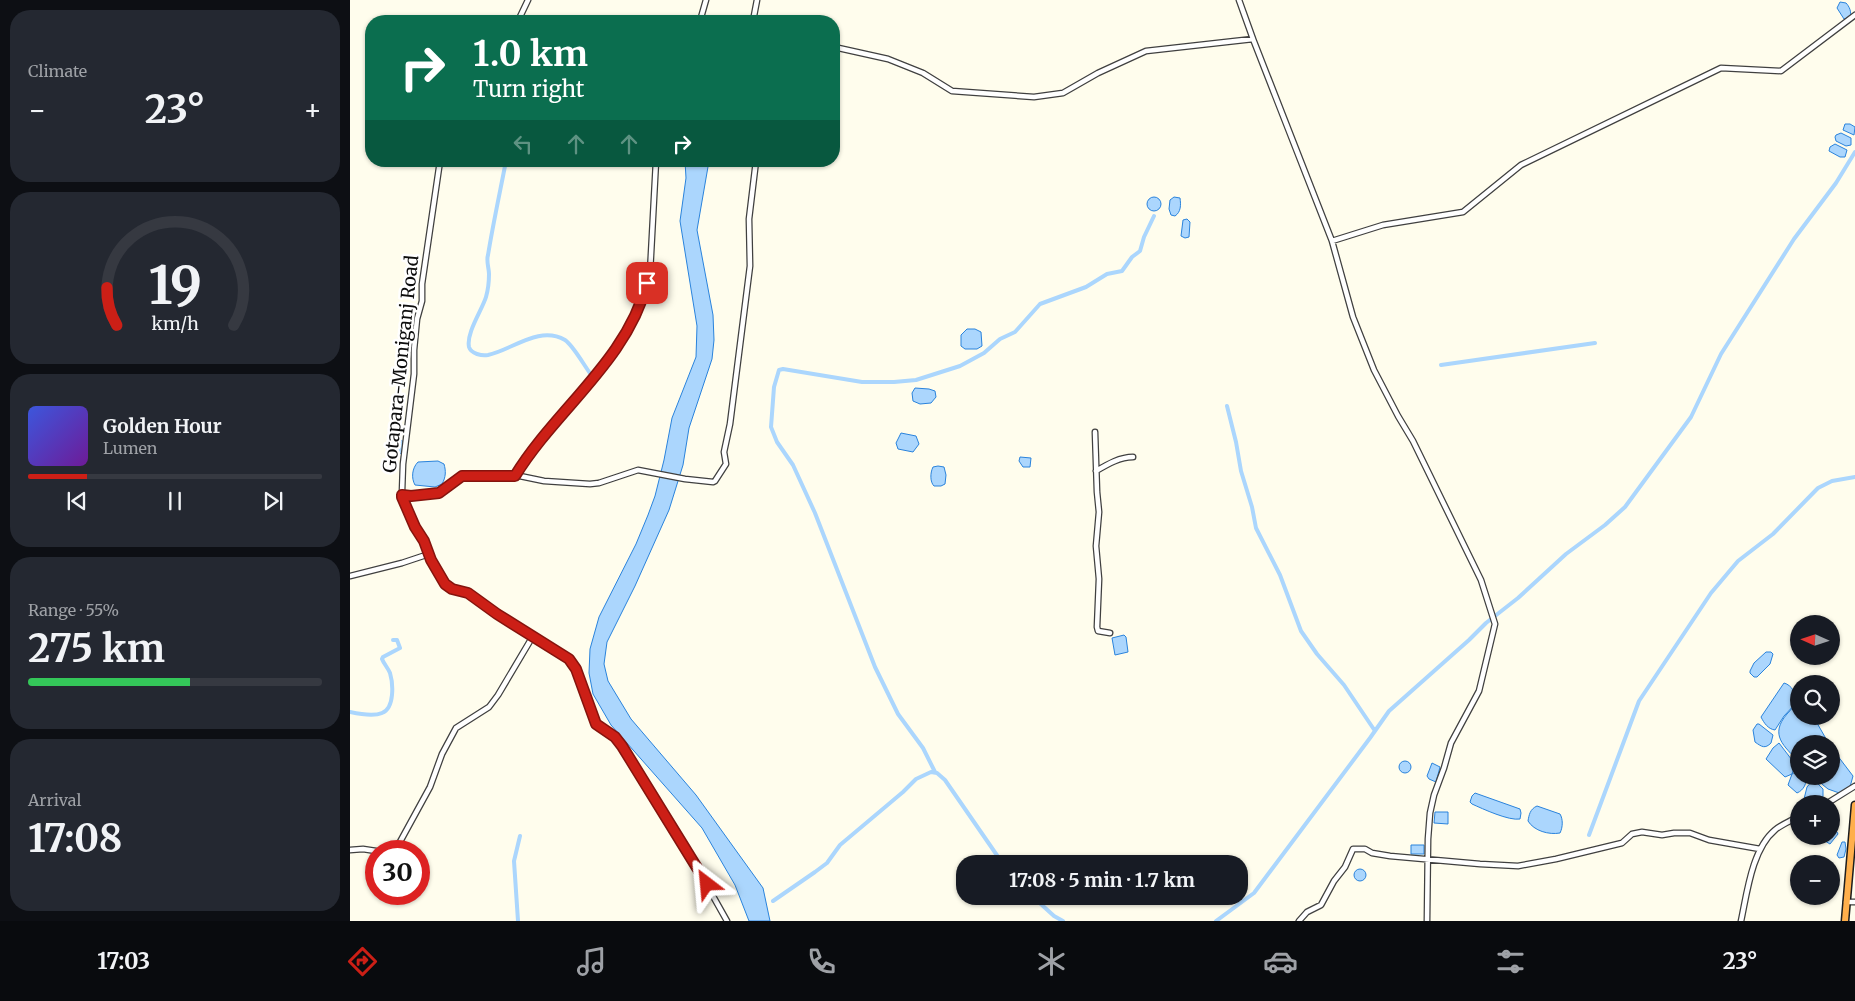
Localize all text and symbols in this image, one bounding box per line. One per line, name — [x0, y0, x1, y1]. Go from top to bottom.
text: 1.0 km — [473, 32, 588, 76]
icon: right — [390, 35, 455, 100]
text: Climate — [28, 61, 87, 81]
text: Turn right — [473, 75, 584, 103]
text: 23° — [145, 86, 205, 133]
text: − — [28, 92, 47, 128]
text: + — [303, 92, 322, 128]
icon: left — [509, 130, 537, 158]
icon: ahead — [562, 130, 590, 158]
icon: ahead — [615, 130, 643, 158]
icon: right — [668, 130, 696, 158]
text: 19 — [148, 253, 202, 318]
street label: Gotapara-Moniganj Road — [378, 254, 423, 474]
pin — [626, 262, 668, 304]
icon: arrive — [633, 269, 661, 297]
text: km/h — [151, 312, 199, 335]
text: Golden Hour — [103, 414, 222, 438]
text: Lumen — [103, 438, 157, 458]
icon: previous — [63, 487, 91, 515]
icon: pause — [161, 487, 189, 515]
icon: next — [259, 487, 287, 515]
text: Range · 55% — [28, 600, 119, 620]
north arrow — [1790, 615, 1840, 665]
map controls — [1790, 615, 1840, 905]
text: 275 km — [28, 625, 165, 672]
button: search — [1790, 675, 1840, 725]
button: layers — [1790, 735, 1840, 785]
text: Arrival — [28, 790, 81, 810]
button: + — [1790, 795, 1840, 845]
text: 17:08 — [28, 815, 122, 862]
speed limit sign: 30 — [365, 840, 430, 905]
button: − — [1790, 855, 1840, 905]
position arrow — [680, 857, 732, 909]
text: 17:08 · 5 min · 1.7 km — [1009, 868, 1195, 892]
icon: directions — [345, 944, 380, 979]
icon: music — [574, 944, 609, 979]
icon: phone — [804, 944, 839, 979]
icon: climate — [1034, 944, 1069, 979]
icon: car — [1263, 944, 1298, 979]
icon: filters — [1493, 944, 1528, 979]
text: 17:03 — [97, 947, 150, 975]
text: 23° — [1723, 947, 1758, 975]

